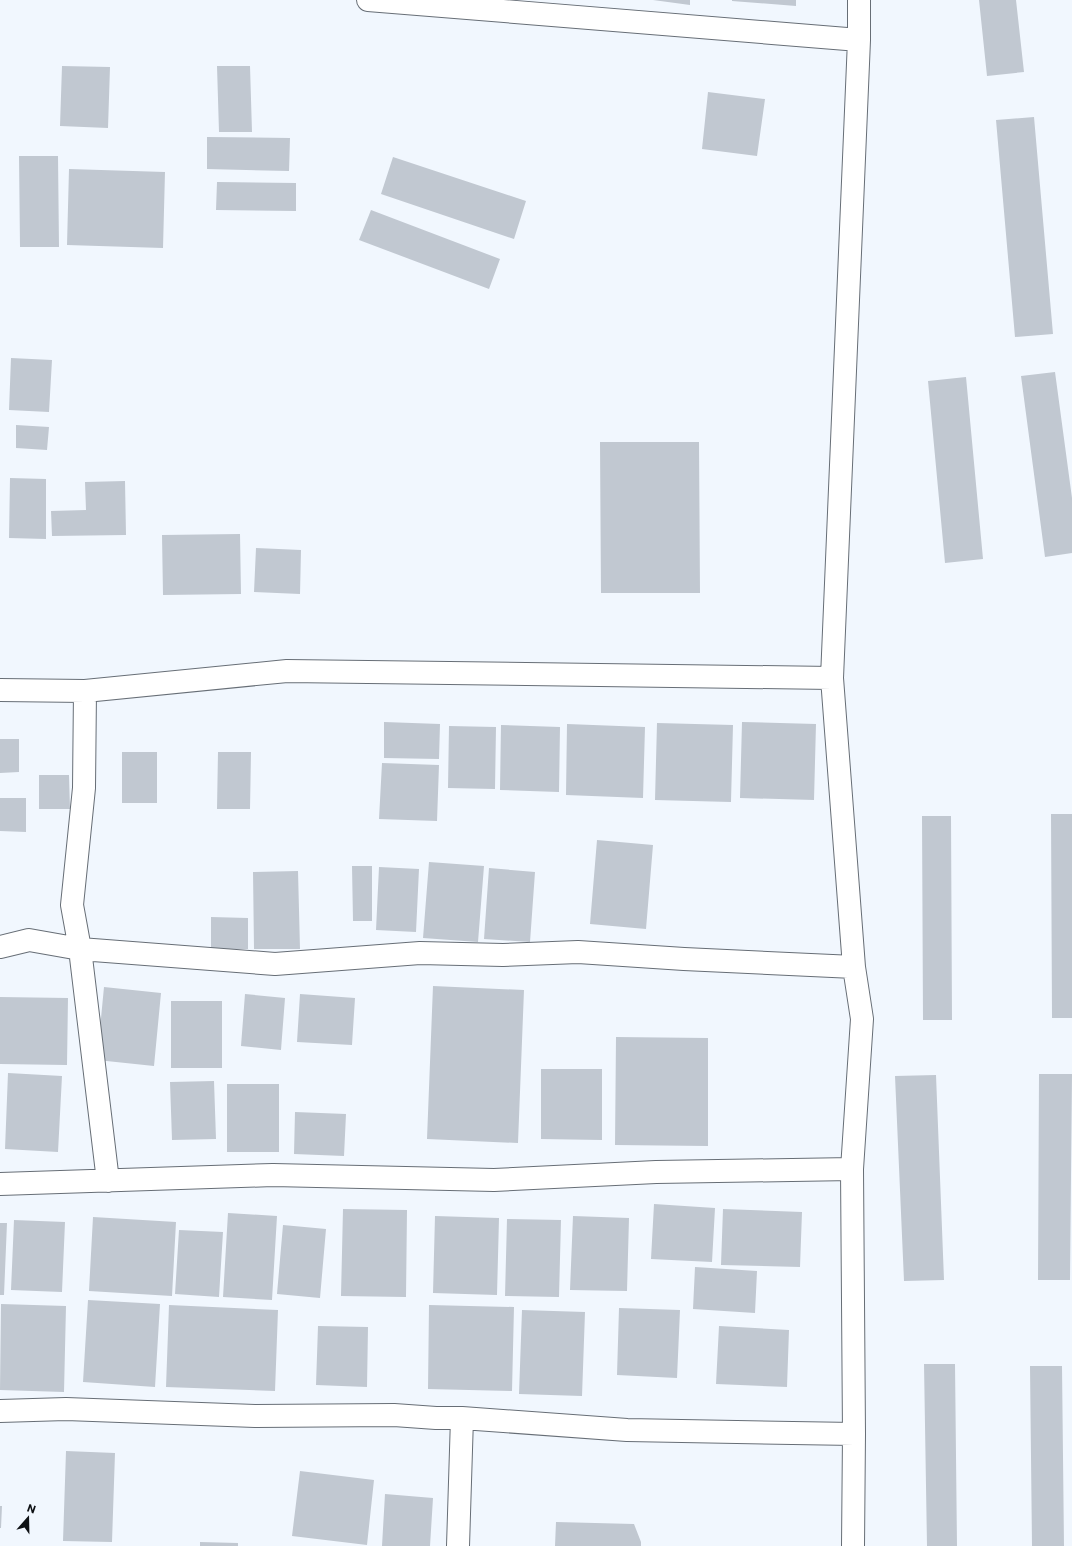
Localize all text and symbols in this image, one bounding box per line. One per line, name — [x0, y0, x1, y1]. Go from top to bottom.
north arrow — [8, 1498, 48, 1538]
text: N — [25, 1501, 38, 1516]

